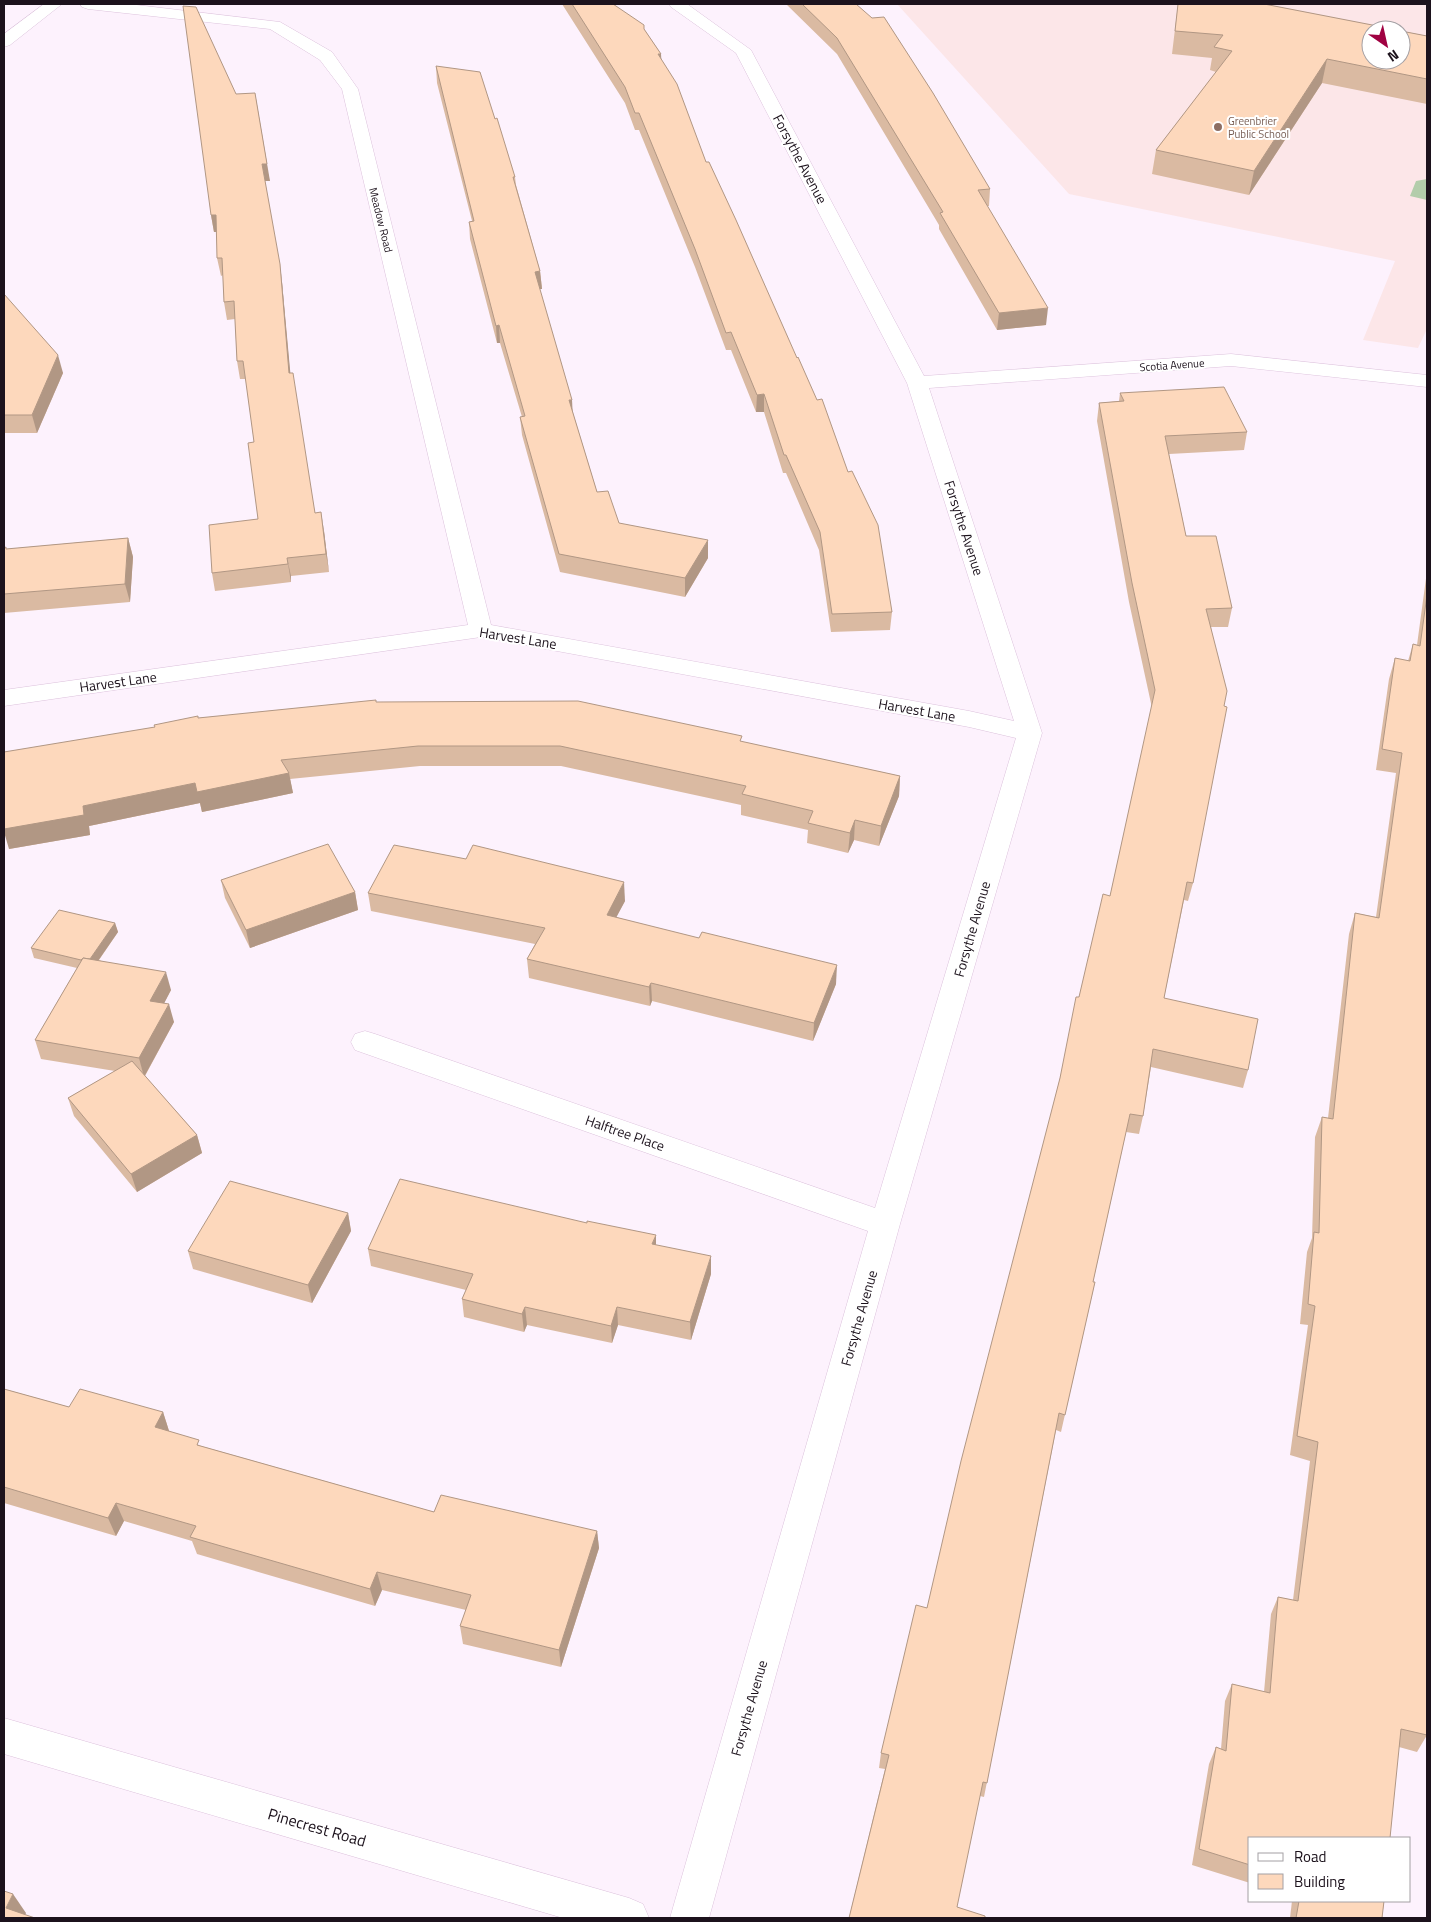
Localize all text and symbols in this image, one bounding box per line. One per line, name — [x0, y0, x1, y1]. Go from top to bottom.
north arrow — [1361, 20, 1411, 70]
text: N — [1384, 45, 1403, 68]
street label: Forsythe Avenue — [768, 110, 833, 207]
place label: Greenbrier Public School — [1228, 113, 1289, 142]
marker: Greenbrier Public School — [1212, 121, 1224, 133]
street label: Meadow Road — [365, 186, 397, 254]
street label: Scotia Avenue — [1139, 355, 1205, 375]
street label: Forsythe Avenue — [939, 478, 990, 578]
street label: Harvest Lane — [478, 621, 558, 654]
street label: Harvest Lane — [78, 666, 158, 697]
street label: Harvest Lane — [877, 692, 957, 727]
street label: Forsythe Avenue — [948, 878, 995, 979]
street label: Halftree Place — [583, 1109, 668, 1156]
street label: Forsythe Avenue — [835, 1267, 882, 1368]
street label: Forsythe Avenue — [725, 1657, 772, 1758]
street label: Pinecrest Road — [265, 1802, 369, 1852]
legend — [1248, 1837, 1411, 1902]
text: Road — [1294, 1845, 1326, 1868]
text: Building — [1294, 1870, 1345, 1893]

